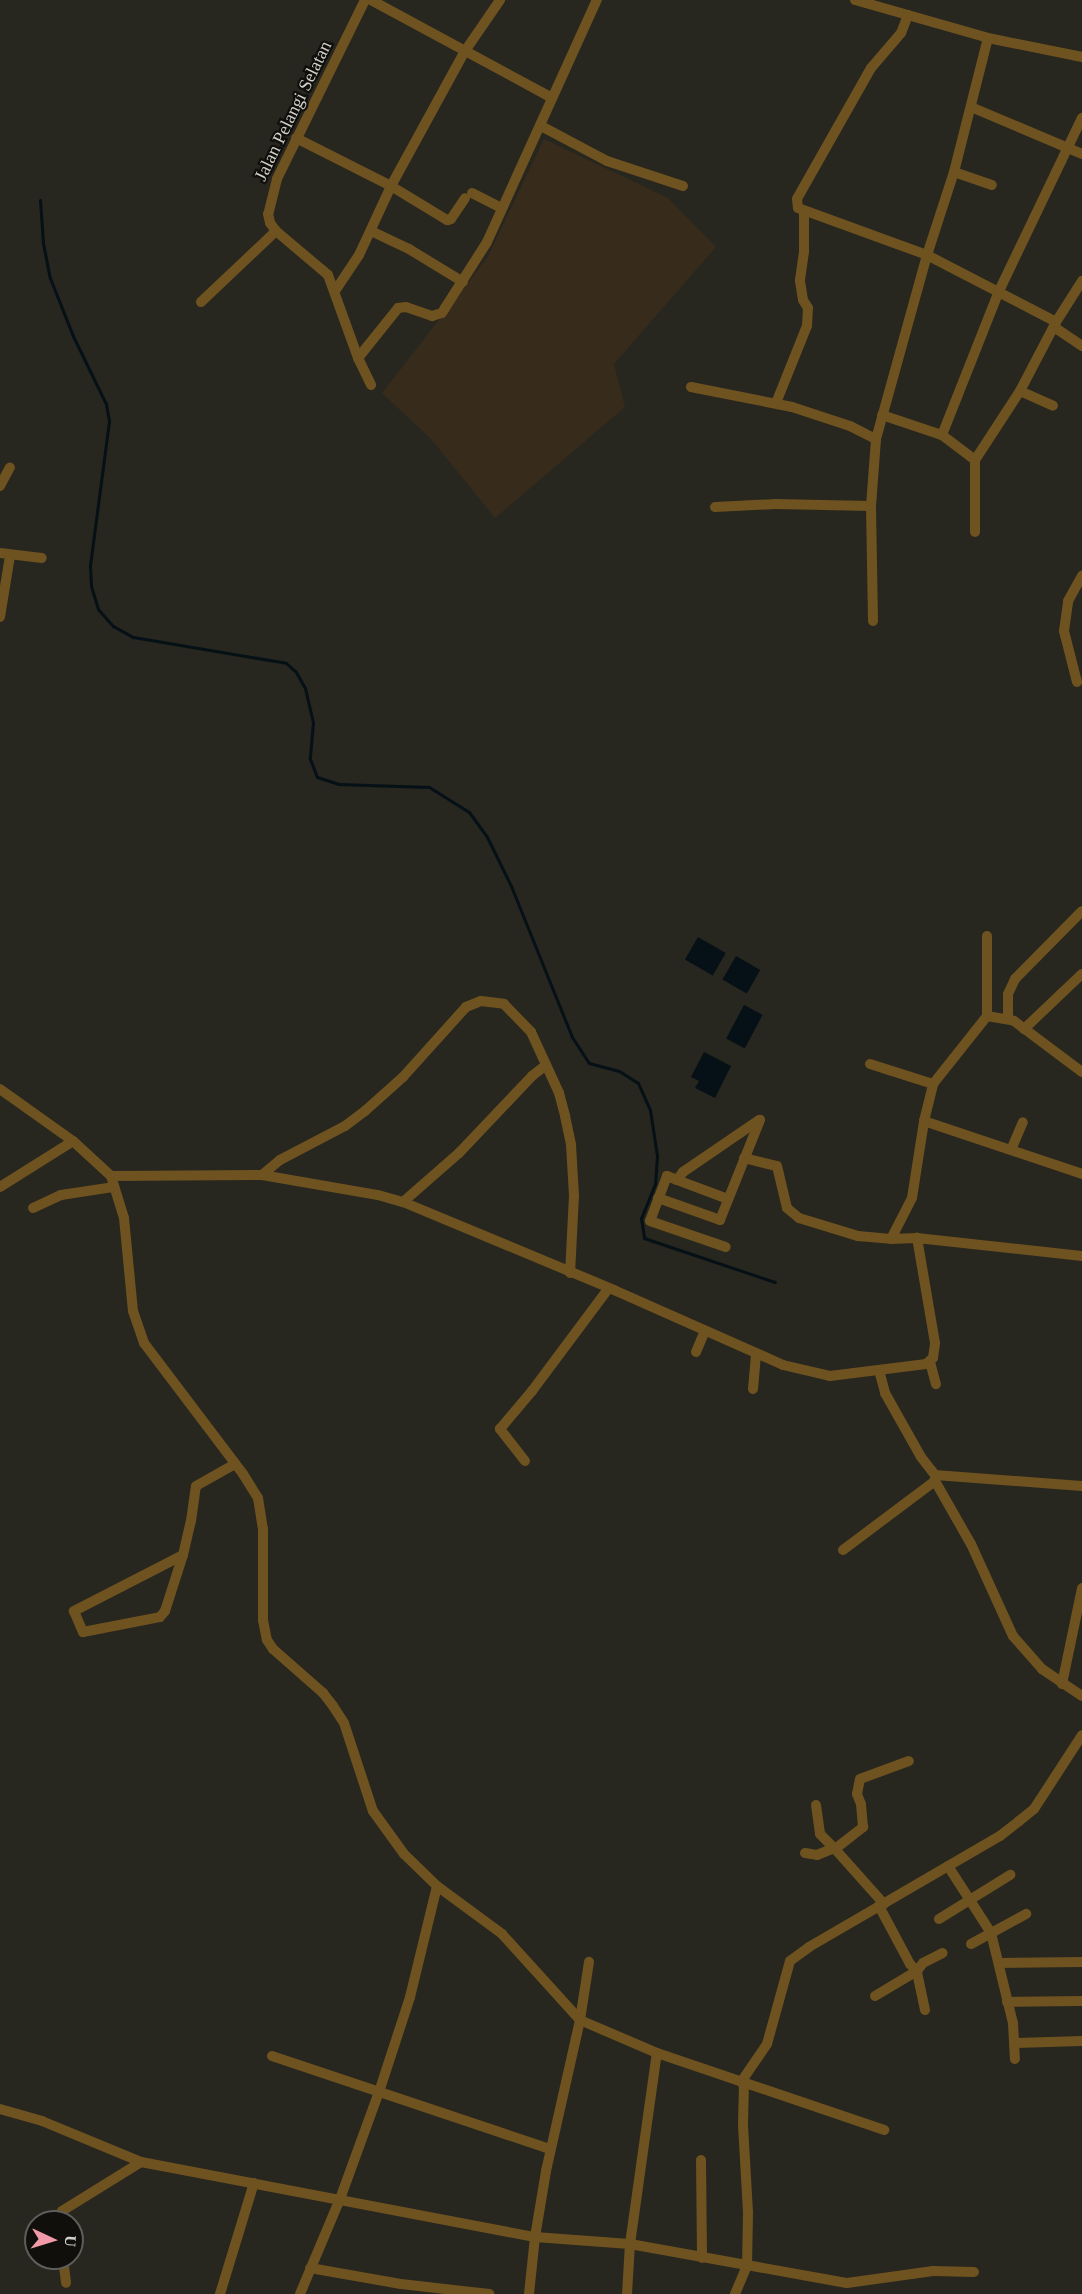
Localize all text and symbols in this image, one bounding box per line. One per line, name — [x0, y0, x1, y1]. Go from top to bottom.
street label: Jalan Pelangi Selatan — [250, 38, 336, 184]
north arrow — [24, 2210, 84, 2270]
text: U — [62, 2235, 79, 2248]

